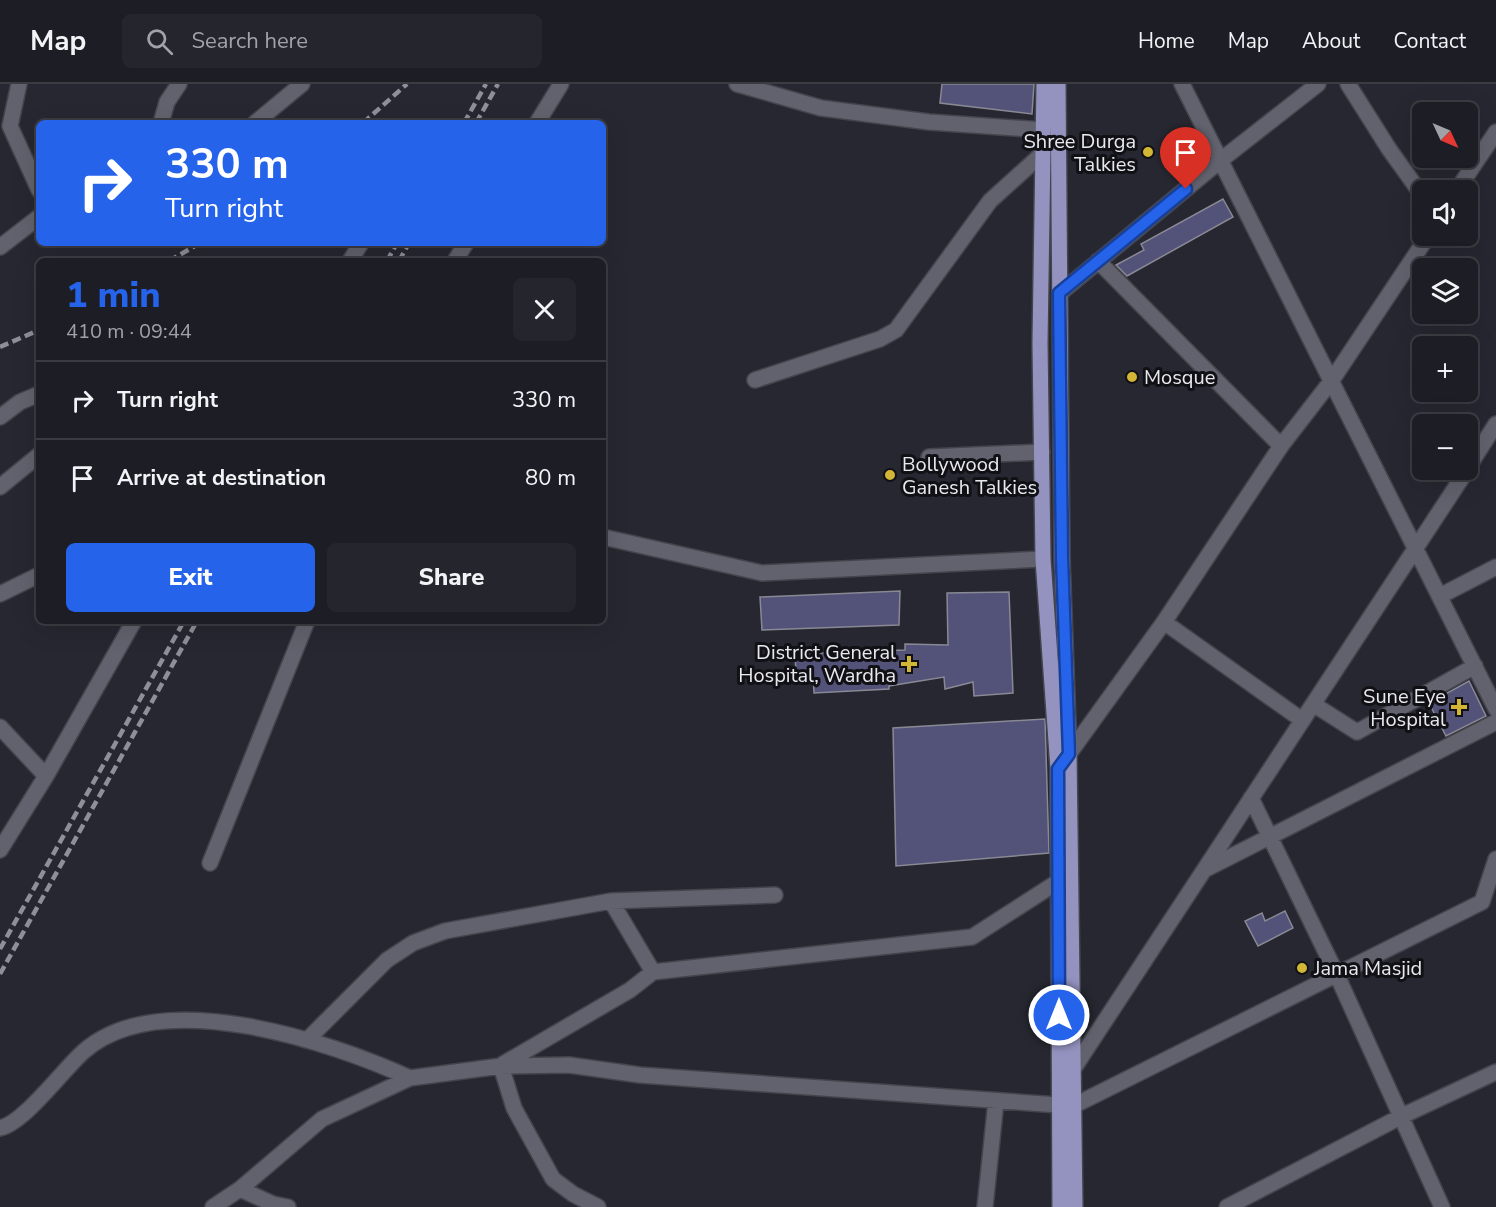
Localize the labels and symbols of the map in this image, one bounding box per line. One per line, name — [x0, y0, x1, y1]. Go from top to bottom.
north arrow — [1412, 102, 1478, 168]
pin — [1160, 127, 1211, 189]
place label: Shree Durga Talkies — [1023, 128, 1136, 178]
marker: Shree Durga Talkies — [1141, 145, 1155, 159]
place label: Mosque — [1144, 364, 1215, 391]
marker: Mosque — [1125, 370, 1139, 384]
place label: Bollywood Ganesh Talkies — [902, 451, 1037, 501]
marker: Bollywood Ganesh Talkies — [883, 468, 897, 482]
place label: District General Hospital, Wardha — [738, 639, 896, 689]
marker: District General Hospital, Wardha — [900, 655, 918, 673]
place label: Sune Eye Hospital — [1363, 683, 1446, 733]
marker: Sune Eye Hospital — [1450, 698, 1468, 716]
place label: Jama Masjid — [1313, 955, 1422, 982]
marker: Jama Masjid — [1295, 961, 1309, 975]
position arrow — [1027, 983, 1091, 1047]

